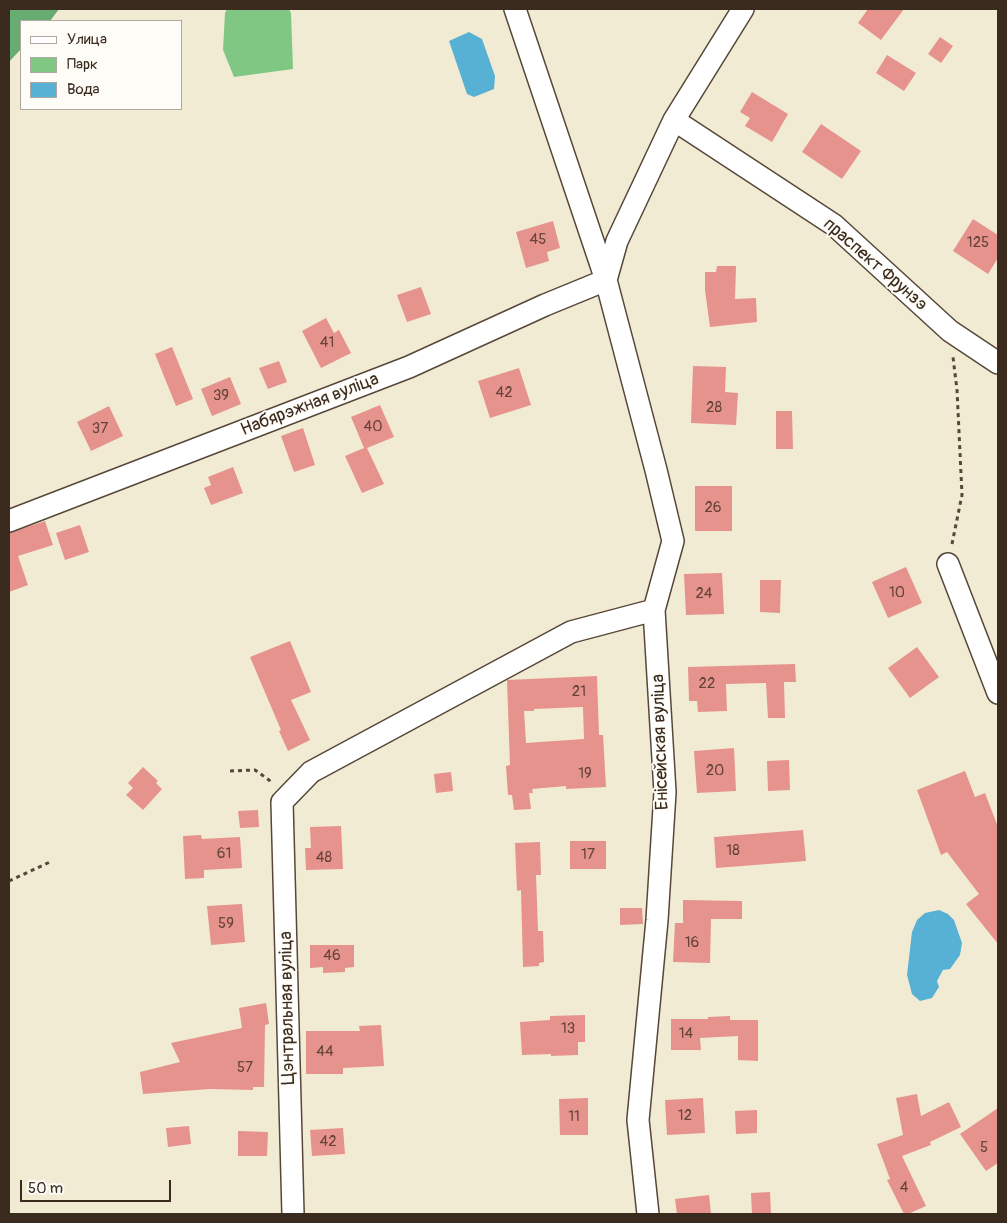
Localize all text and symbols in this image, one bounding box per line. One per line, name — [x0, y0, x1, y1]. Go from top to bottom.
legend — [20, 20, 182, 110]
text: Улица — [67, 30, 107, 49]
text: Парк — [67, 55, 98, 74]
text: Вода — [67, 80, 100, 99]
street label: праспект Фрунзэ — [818, 214, 932, 316]
house number: 45 — [530, 231, 546, 249]
house number: 125 — [967, 234, 989, 252]
house number: 41 — [320, 334, 334, 352]
street label: Набярэжная вуліца — [238, 369, 382, 441]
house number: 42 — [495, 384, 513, 402]
house number: 39 — [213, 387, 229, 405]
house number: 28 — [706, 399, 722, 417]
house number: 40 — [364, 418, 382, 436]
house number: 37 — [92, 420, 108, 438]
house number: 26 — [704, 499, 722, 517]
house number: 10 — [889, 584, 905, 602]
house number: 24 — [695, 585, 713, 603]
street label: Енісейская вуліца — [648, 674, 674, 810]
house number: 22 — [699, 675, 715, 693]
house number: 21 — [572, 683, 586, 701]
house number: 20 — [706, 762, 724, 780]
house number: 19 — [578, 765, 592, 783]
house number: 18 — [726, 842, 740, 860]
house number: 61 — [217, 845, 231, 863]
house number: 17 — [581, 846, 595, 864]
house number: 48 — [316, 849, 332, 867]
house number: 59 — [218, 915, 234, 933]
street label: Цэнтральная вуліца — [276, 931, 300, 1085]
house number: 16 — [685, 934, 699, 952]
house number: 46 — [323, 947, 341, 965]
house number: 13 — [561, 1020, 575, 1038]
house number: 14 — [679, 1025, 693, 1043]
house number: 44 — [316, 1043, 334, 1061]
house number: 57 — [237, 1059, 253, 1077]
house number: 12 — [678, 1107, 692, 1125]
house number: 11 — [568, 1108, 580, 1126]
house number: 42 — [319, 1133, 337, 1151]
house number: 5 — [980, 1139, 988, 1157]
scale bar — [22, 1170, 174, 1202]
text: 50 m — [28, 1179, 63, 1198]
house number: 4 — [900, 1179, 908, 1197]

